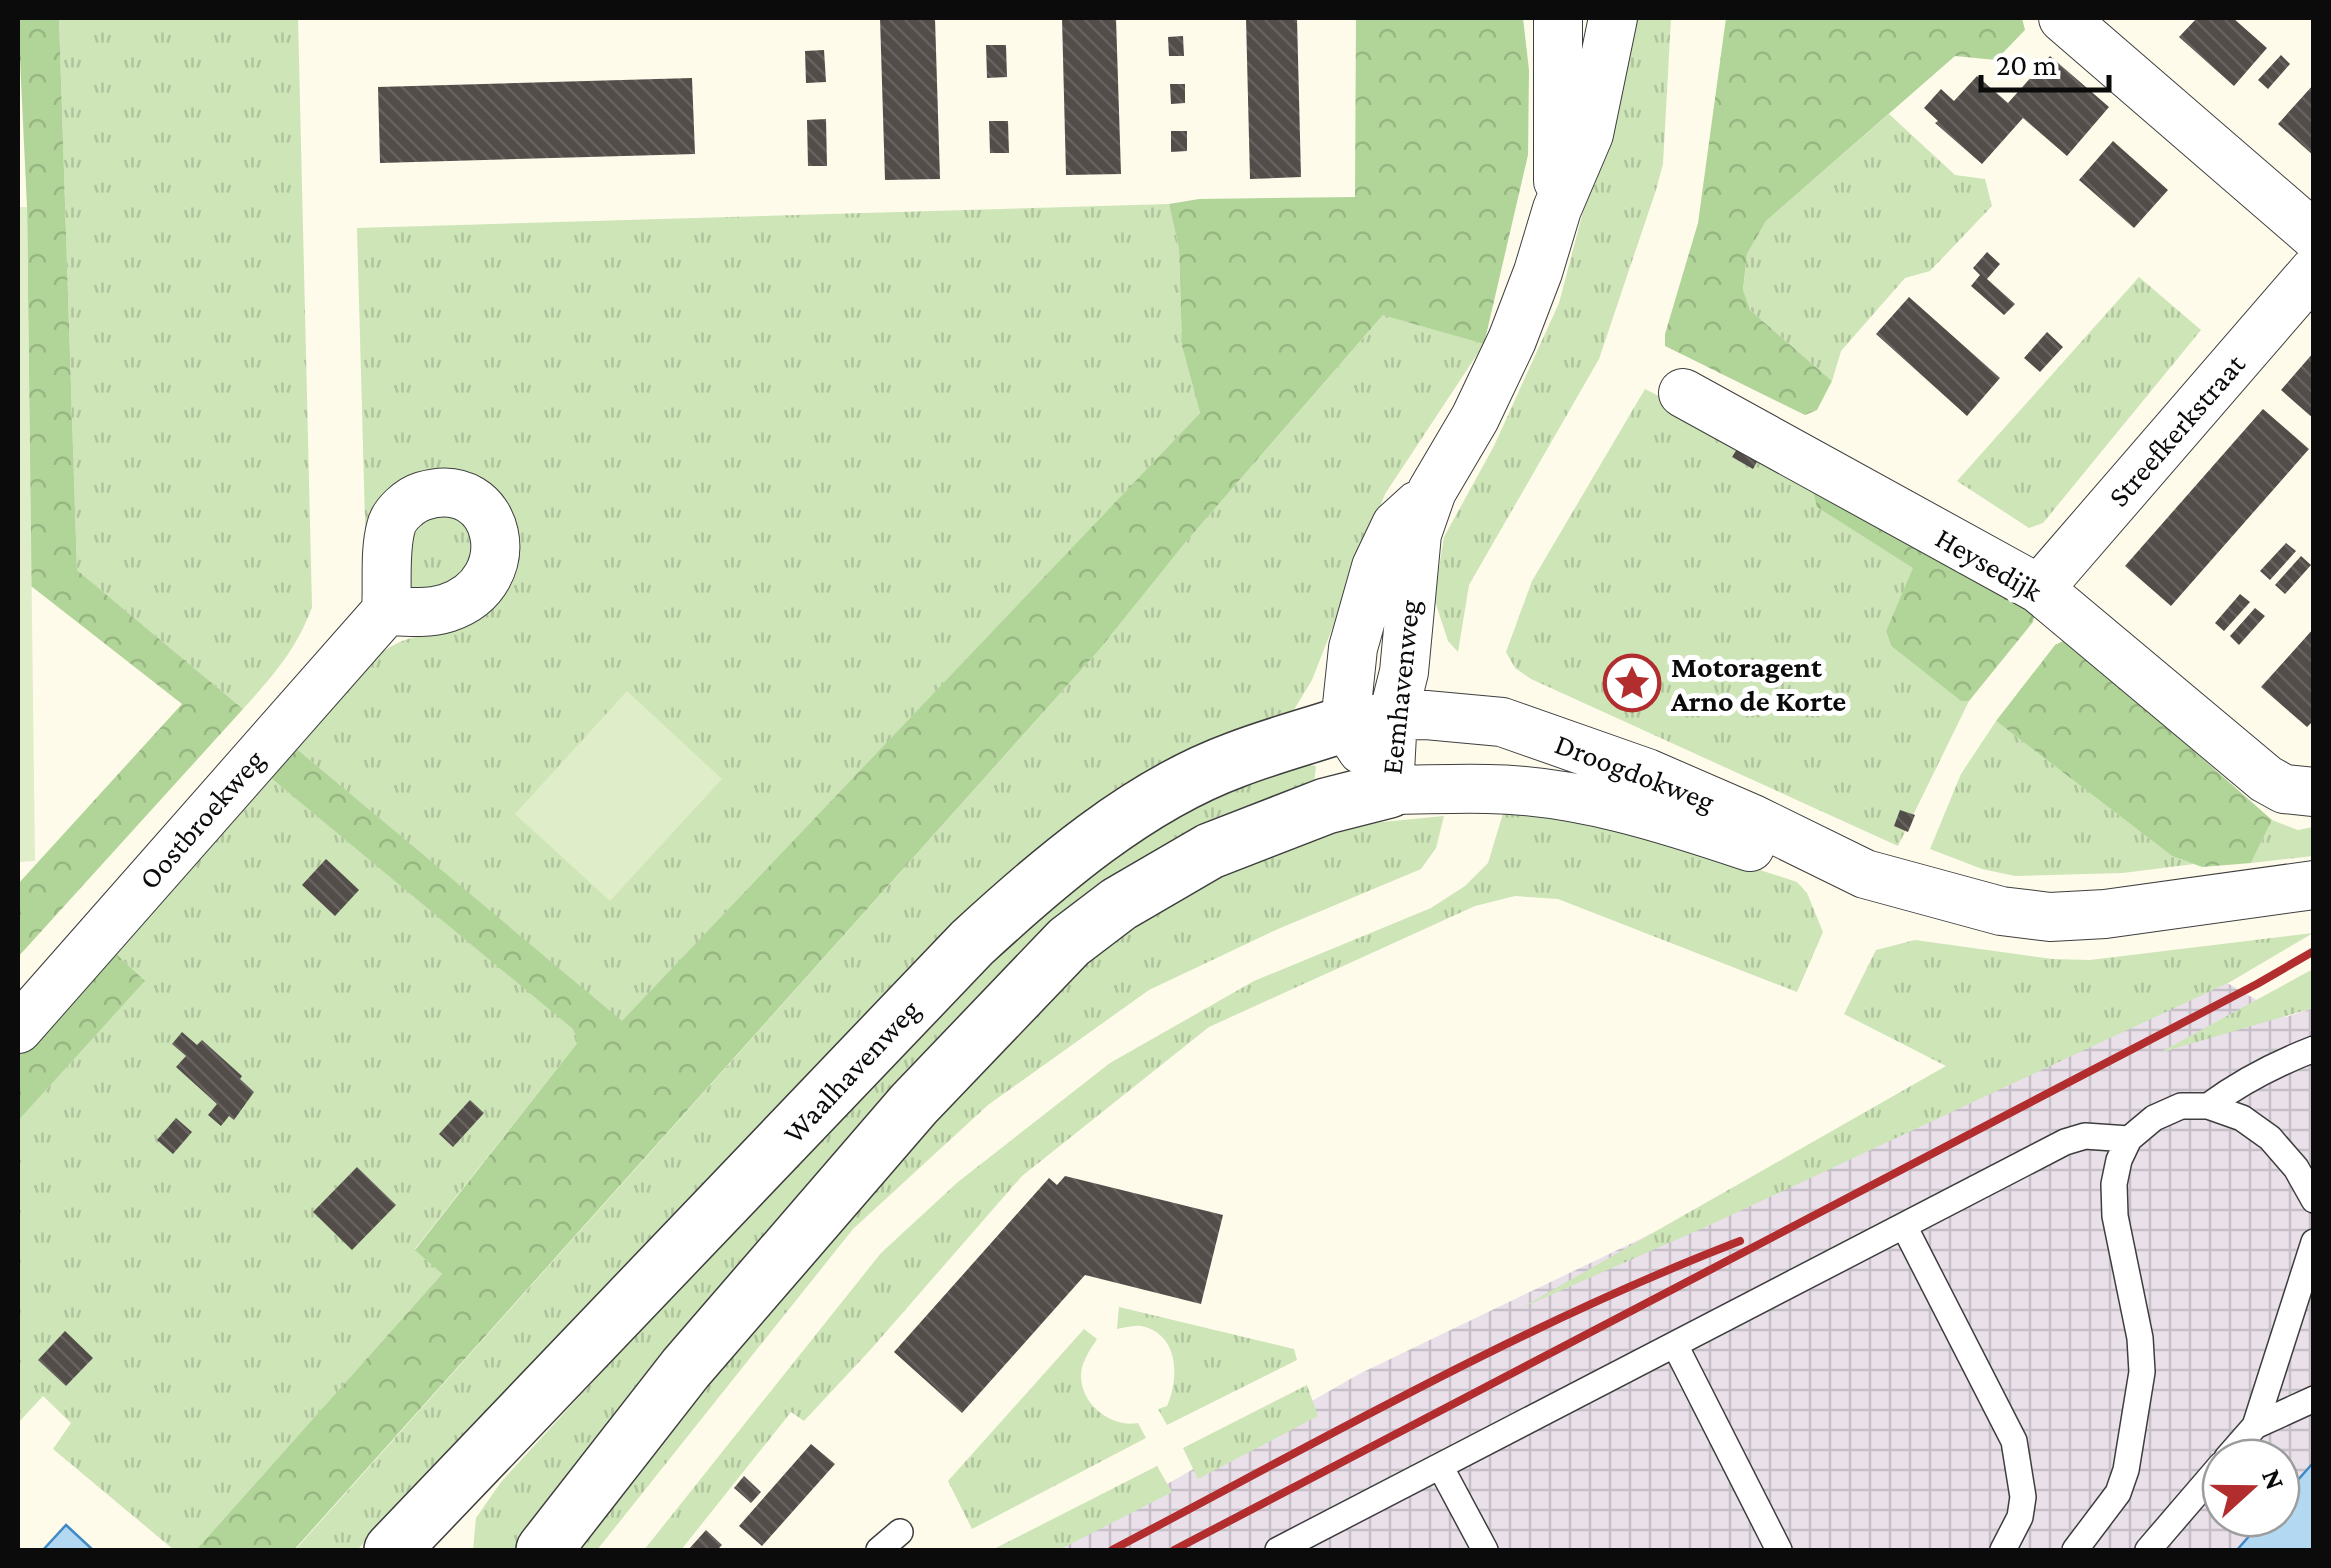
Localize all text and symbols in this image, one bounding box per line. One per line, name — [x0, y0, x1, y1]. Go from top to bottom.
scale bar — [1981, 30, 2108, 92]
text: 20 m — [1996, 48, 2057, 81]
street label: Streefkerkstraat — [2101, 346, 2252, 513]
street label: Heysedijk — [1930, 521, 2048, 609]
street label: Eemhavenweg — [1374, 598, 1427, 776]
place label: Motoragent Arno de Korte — [1670, 650, 1846, 717]
place icon: Motoragent Arno de Korte — [1602, 653, 1662, 713]
street label: Droogdokweg — [1550, 726, 1719, 818]
street label: Oostbroekweg — [132, 743, 271, 896]
street label: Waalhavenweg — [776, 992, 927, 1150]
north arrow — [2201, 1438, 2301, 1538]
text: N — [2256, 1465, 2292, 1494]

